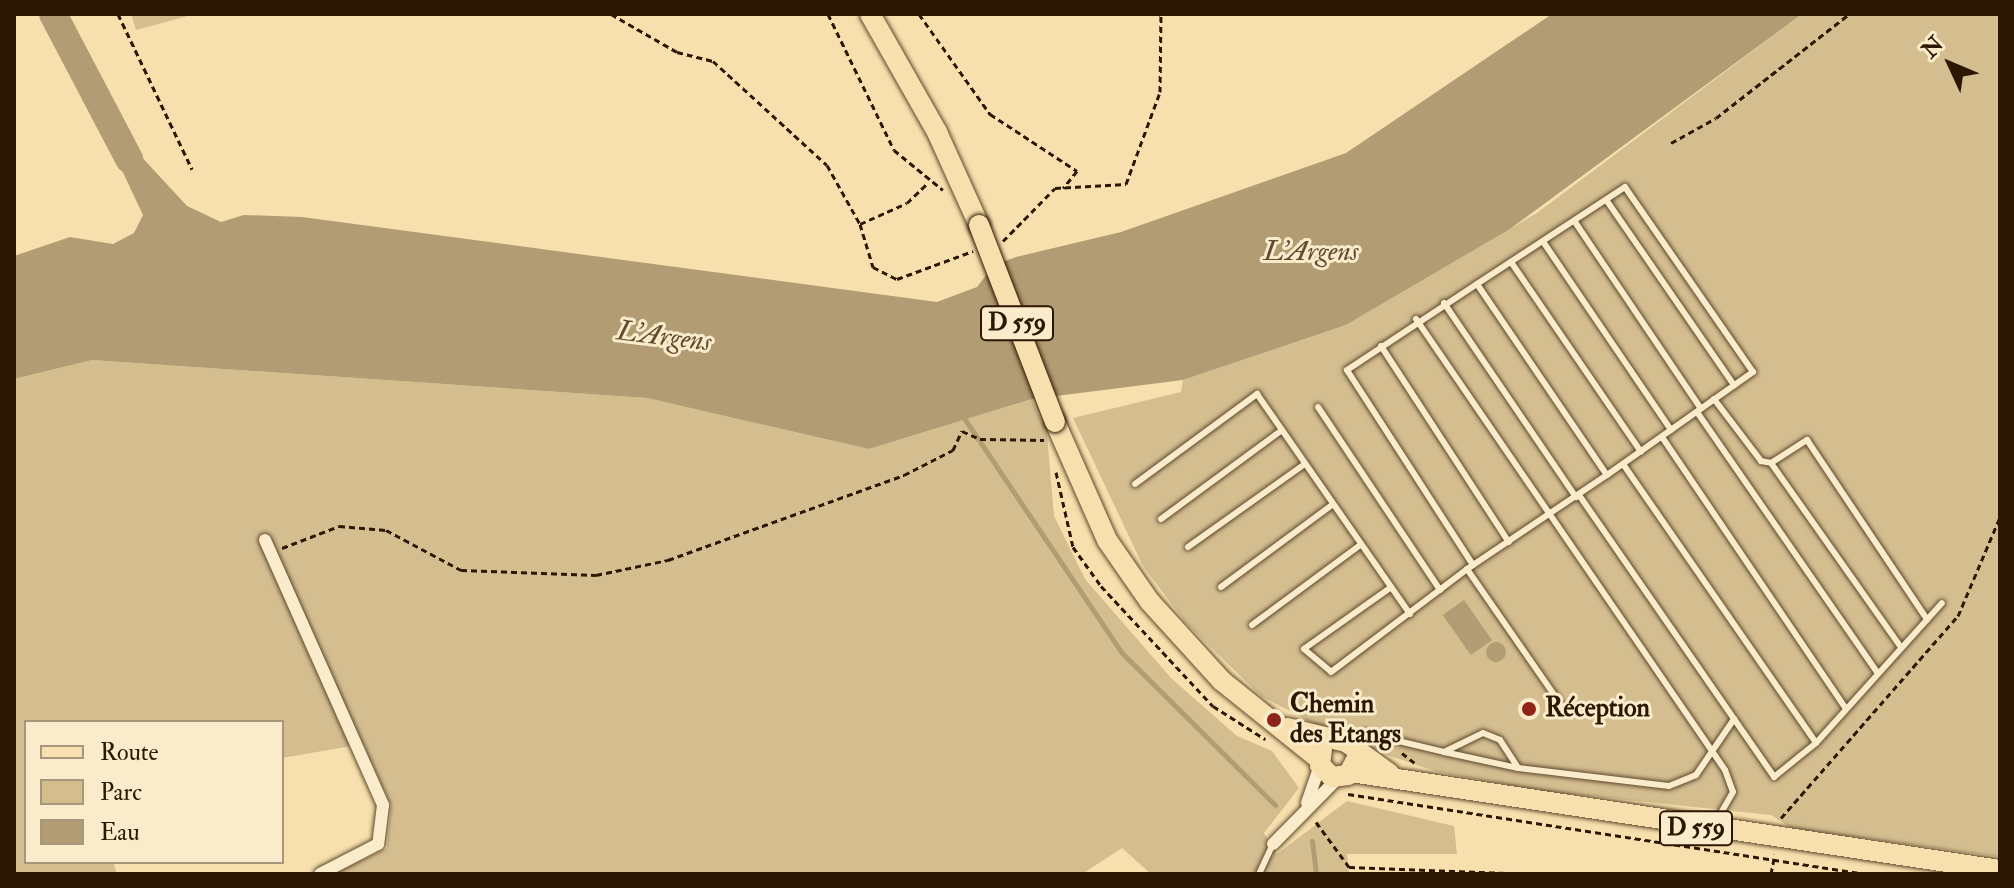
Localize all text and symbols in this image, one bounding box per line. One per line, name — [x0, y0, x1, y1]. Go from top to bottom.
north arrow — [1910, 24, 1990, 104]
text: N — [1916, 31, 1950, 64]
water label: L'Argens — [1264, 235, 1358, 269]
road number: D 559 — [979, 303, 1055, 343]
water label: L'Argens — [615, 315, 713, 359]
place label: Chemin des Etangs — [1290, 689, 1401, 750]
place label: Réception — [1545, 693, 1650, 725]
marker: Réception — [1520, 700, 1538, 718]
marker: Chemin des Etangs — [1265, 711, 1283, 729]
legend — [24, 720, 284, 864]
text: Route — [100, 737, 159, 768]
text: Parc — [100, 777, 142, 808]
road number: D 559 — [1658, 808, 1734, 848]
text: Eau — [100, 817, 140, 848]

